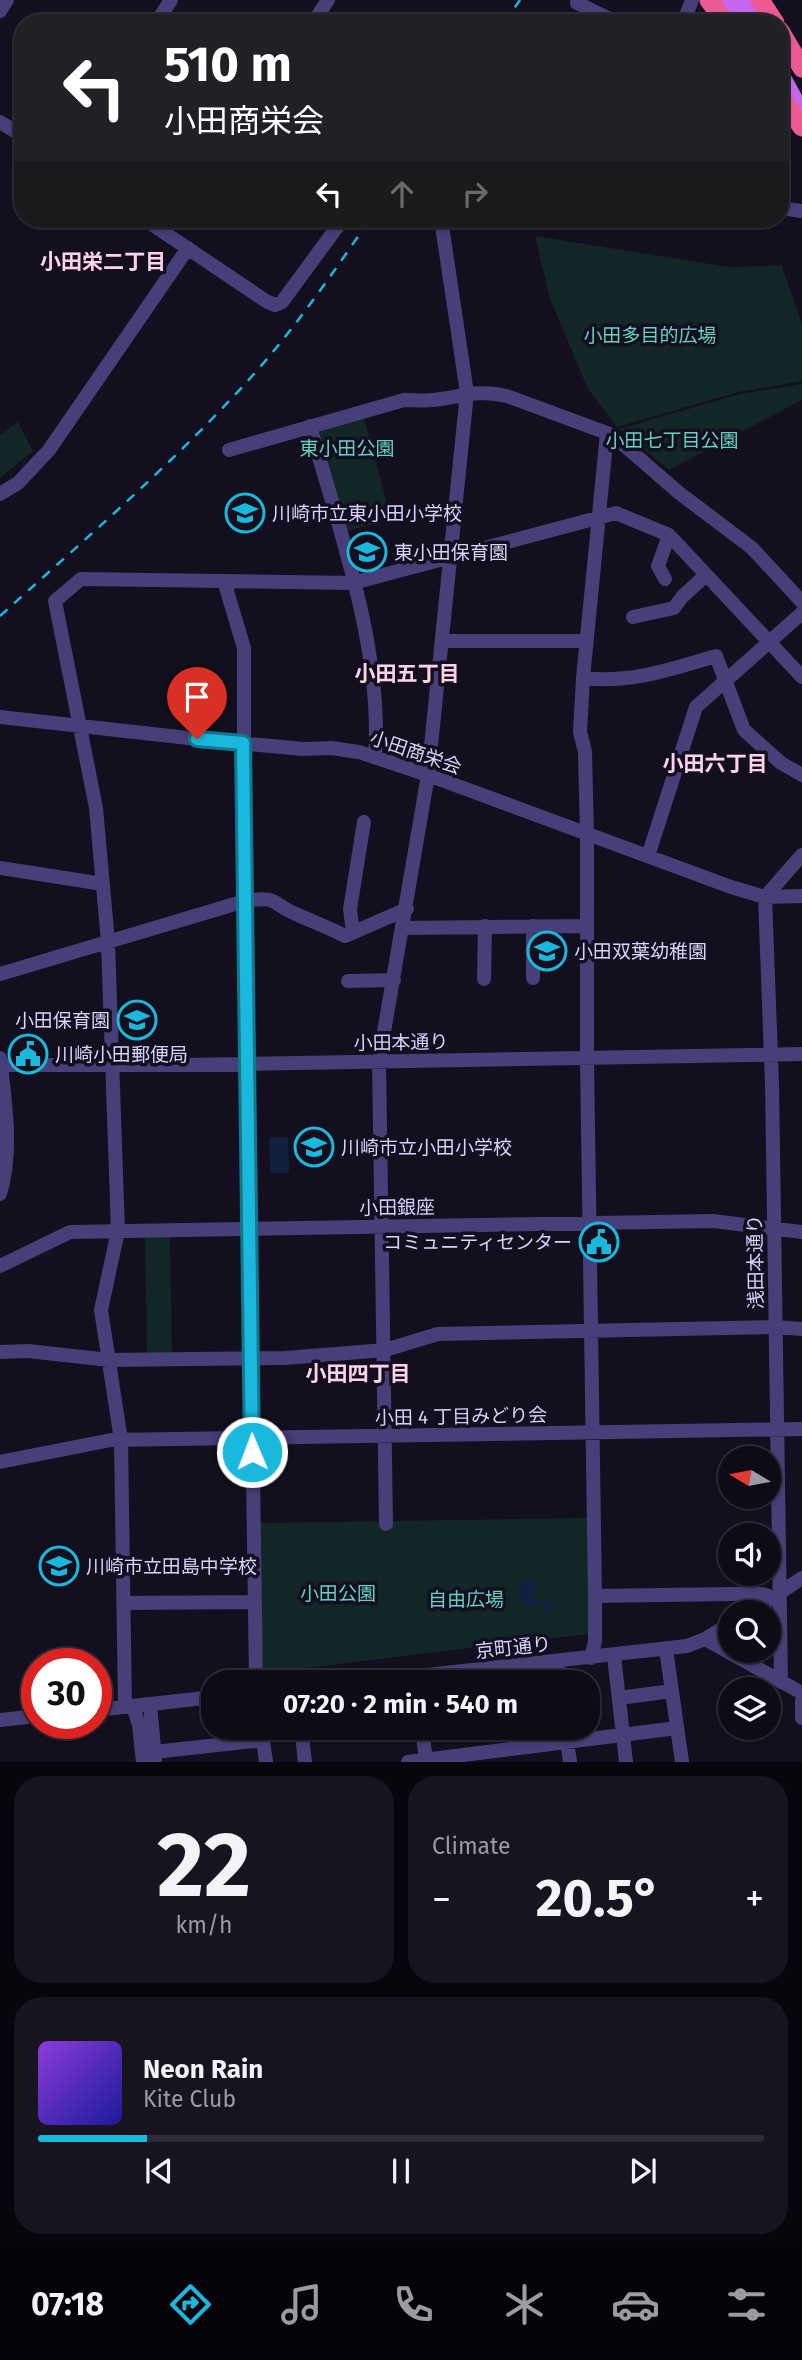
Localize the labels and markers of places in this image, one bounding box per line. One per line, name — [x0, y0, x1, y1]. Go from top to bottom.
school or university icon: 川崎市立東小田小学校 — [224, 492, 266, 534]
place label: 川崎市立東小田小学校 — [272, 502, 462, 525]
school or university icon: 東小田保育園 — [346, 531, 388, 573]
place label: 東小田保育園 — [394, 541, 508, 564]
pin — [167, 667, 227, 739]
school or university icon: 小田双葉幼稚園 — [526, 930, 568, 972]
place label: 小田双葉幼稚園 — [574, 940, 707, 963]
school or university icon: 小田保育園 — [116, 999, 158, 1041]
place label: 小田保育園 — [15, 1009, 110, 1032]
public building icon: 川崎小田郵便局 — [7, 1033, 49, 1075]
place label: 川崎小田郵便局 — [55, 1043, 188, 1066]
school or university icon: 川崎市立小田小学校 — [293, 1126, 335, 1168]
place label: 川崎市立小田小学校 — [341, 1136, 512, 1159]
public building icon: コミュニティセンター — [578, 1221, 620, 1263]
place label: コミュニティセンター — [383, 1231, 572, 1254]
school or university icon: 川崎市立田島中学校 — [38, 1545, 80, 1587]
place label: 川崎市立田島中学校 — [86, 1555, 257, 1578]

